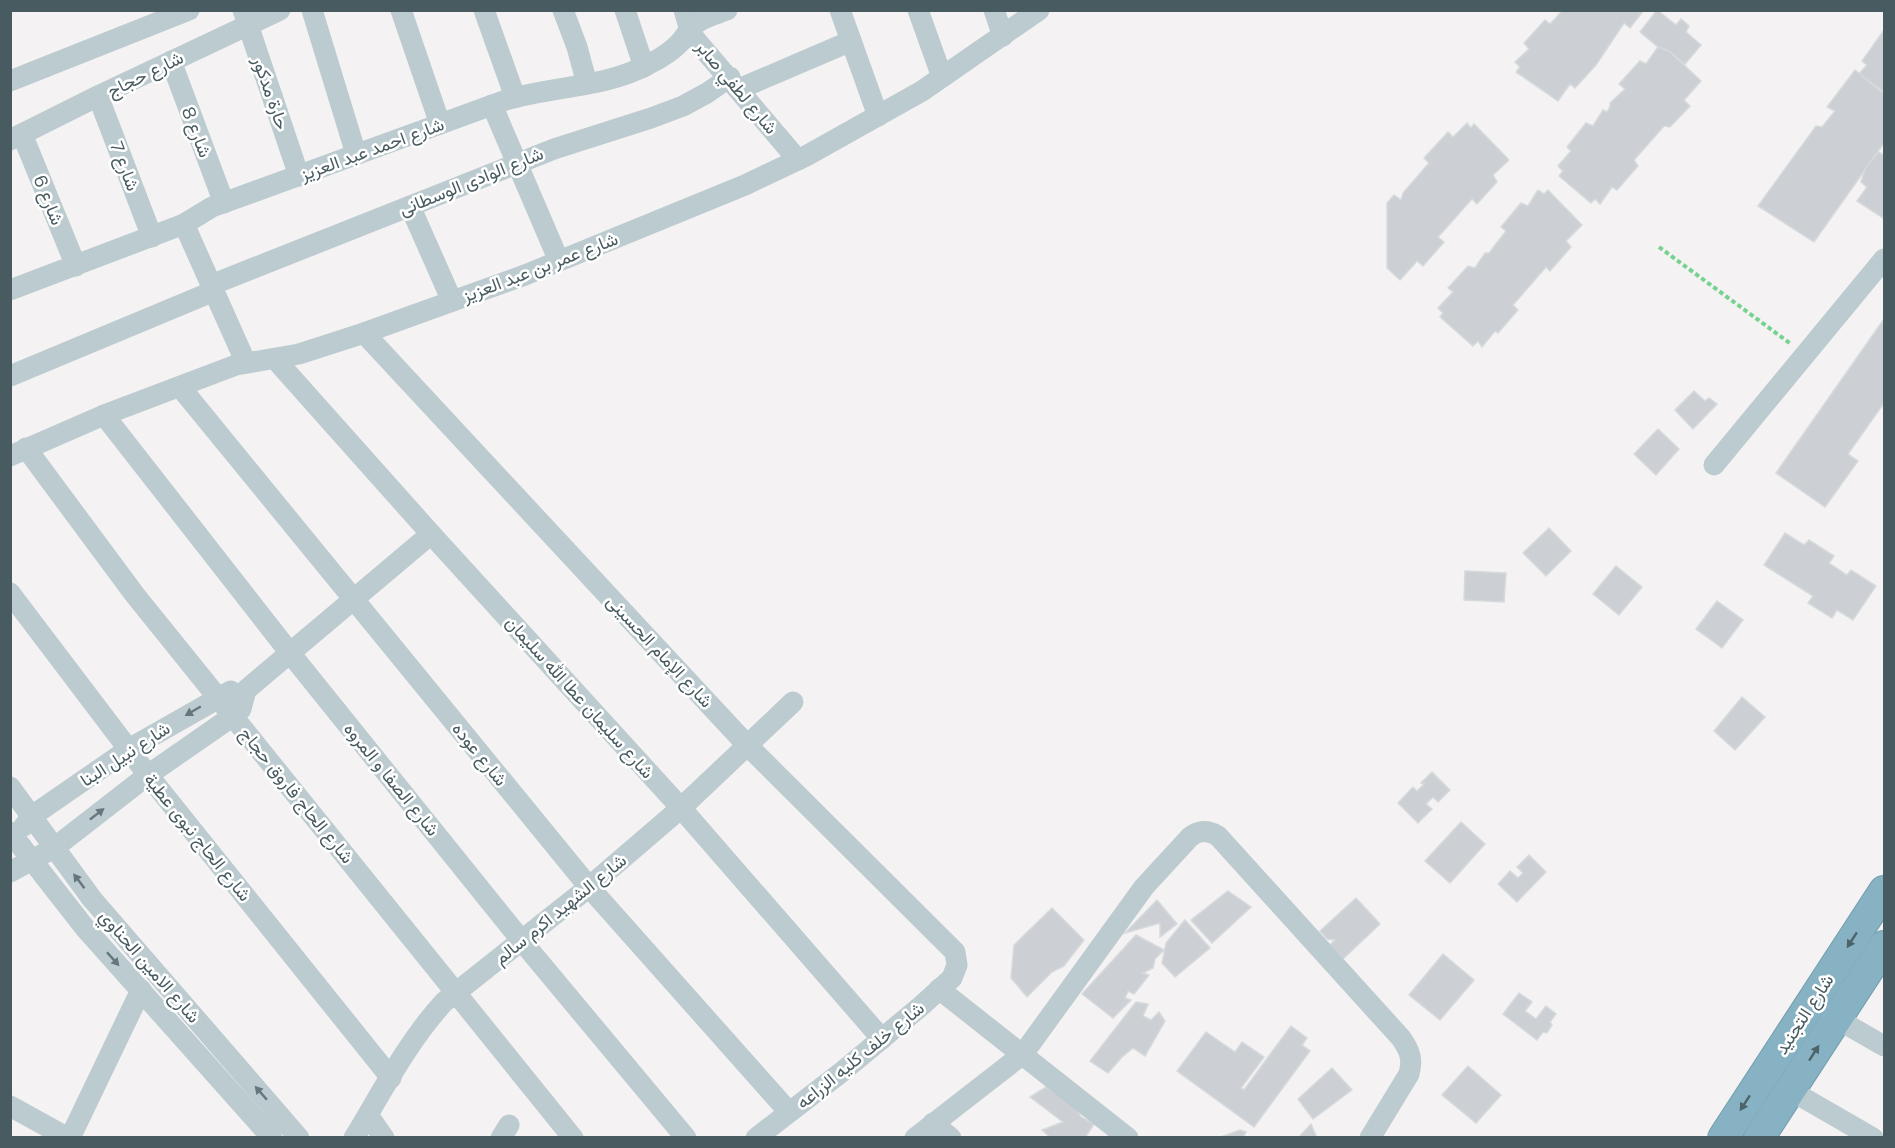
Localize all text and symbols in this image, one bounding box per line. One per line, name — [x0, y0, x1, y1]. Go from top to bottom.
street label: شارع لطفي صابر — [687, 35, 783, 141]
street label: شارع حجاج — [103, 46, 187, 103]
street label: حارة مدكور — [247, 53, 294, 133]
street label: شارع 8 — [176, 104, 217, 161]
street label: شارع احمد عبد العزيز — [296, 112, 447, 187]
street label: شارع 7 — [104, 138, 145, 194]
street label: شارع الوادى الوسطانى — [396, 142, 547, 221]
street label: شارع 6 — [28, 172, 69, 229]
street label: شارع عمر بن عبد العزيز — [458, 227, 621, 309]
street label: شارع الإمام الحسينى — [601, 590, 718, 713]
street label: شارع سليمان عطا الله سليمان — [500, 611, 659, 784]
one-way arrow — [185, 706, 201, 717]
street label: شارع نبيل البنا — [76, 716, 175, 792]
street label: شارع الصفا و المروه — [338, 718, 445, 841]
street label: شارع عوده — [447, 718, 513, 791]
street label: شارع الحاج فاروق حجاج — [234, 722, 359, 868]
street label: شارع الحاج نبوى عطية — [139, 768, 257, 906]
one-way arrow — [90, 809, 105, 821]
street label: شارع الشهيد اكرم سالم — [489, 849, 631, 970]
one-way arrow — [73, 874, 85, 890]
street label: شارع الامين الحناوي — [91, 905, 205, 1030]
one-way arrow — [1847, 932, 1858, 948]
one-way arrow — [106, 951, 119, 966]
street label: شارع التجنيد — [1770, 970, 1839, 1059]
street label: شارع خلف كليه الزراعه — [791, 996, 929, 1114]
one-way arrow — [1808, 1046, 1820, 1062]
one-way arrow — [255, 1086, 268, 1101]
one-way arrow — [1740, 1095, 1751, 1112]

